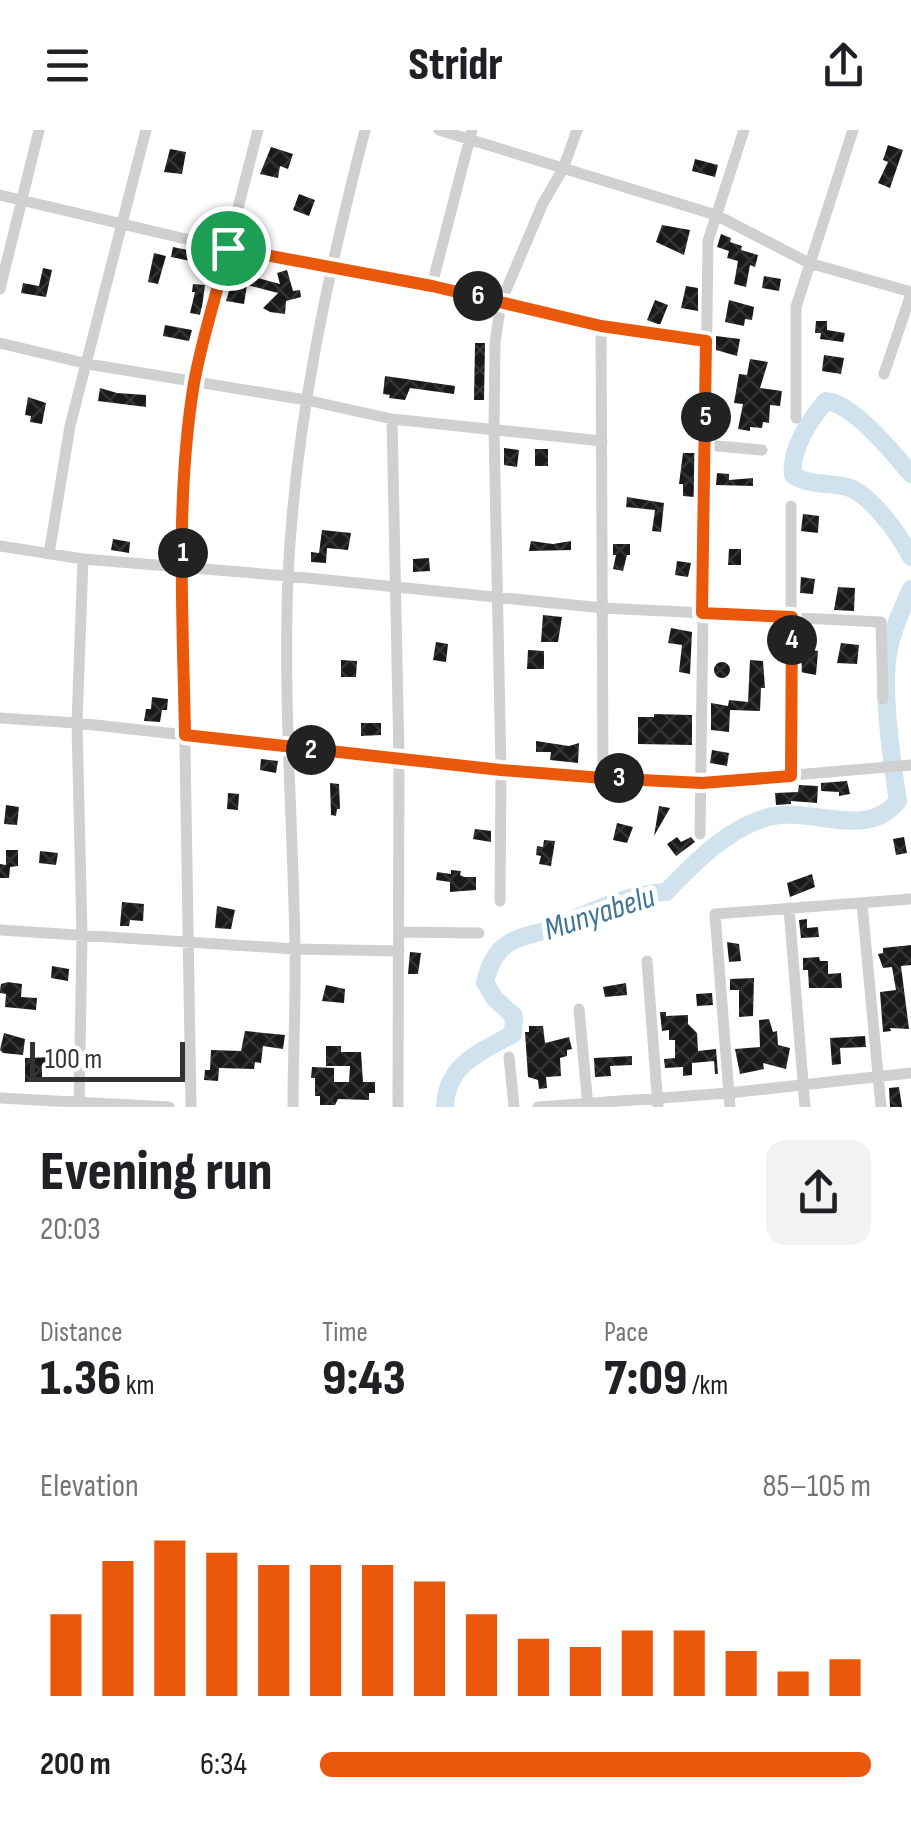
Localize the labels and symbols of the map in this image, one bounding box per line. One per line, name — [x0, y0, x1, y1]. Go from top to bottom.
pin — [186, 206, 271, 291]
pin: 6 — [453, 271, 503, 321]
pin: 5 — [681, 392, 731, 442]
pin: 1 — [158, 528, 208, 578]
pin: 4 — [767, 615, 817, 665]
pin: 2 — [286, 725, 336, 775]
pin: 3 — [594, 753, 644, 803]
water label: Munyabelu — [539, 877, 660, 950]
scale bar — [30, 1037, 185, 1081]

